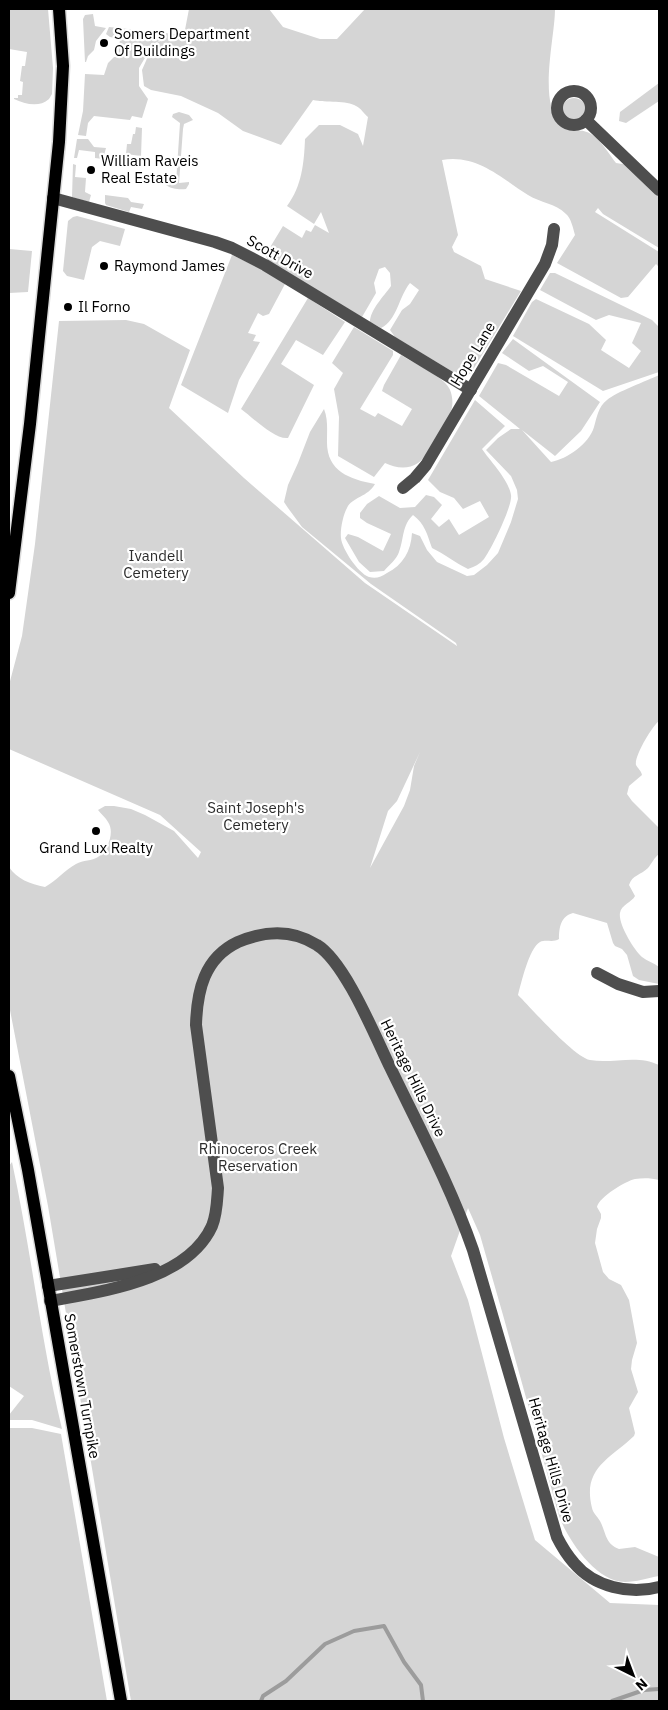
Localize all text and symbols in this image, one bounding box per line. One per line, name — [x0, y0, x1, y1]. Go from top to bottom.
place label: Somers Department Of Buildings — [114, 24, 250, 60]
marker: Somers Department Of Buildings — [98, 37, 110, 49]
place label: William Raveis Real Estate — [101, 151, 199, 187]
marker: William Raveis Real Estate — [85, 164, 97, 176]
street label: Scott Drive — [244, 230, 317, 283]
place label: Raymond James — [114, 256, 225, 275]
marker: Raymond James — [98, 260, 110, 272]
place label: Il Forno — [78, 297, 130, 316]
marker: Il Forno — [62, 301, 74, 313]
street label: Hope Lane — [446, 318, 499, 389]
park label: Ivandell Cemetery — [123, 546, 189, 582]
park label: Saint Joseph's Cemetery — [207, 798, 305, 834]
marker: Grand Lux Realty — [90, 825, 102, 837]
place label: Grand Lux Realty — [39, 838, 154, 857]
street label: Heritage Hills Drive — [377, 1016, 450, 1140]
park label: Rhinoceros Creek Reservation — [199, 1139, 317, 1175]
street label: Somerstown Turnpike — [60, 1312, 105, 1460]
street label: Heritage Hills Drive — [525, 1395, 578, 1525]
north arrow — [608, 1650, 658, 1700]
text: N — [632, 1675, 651, 1695]

